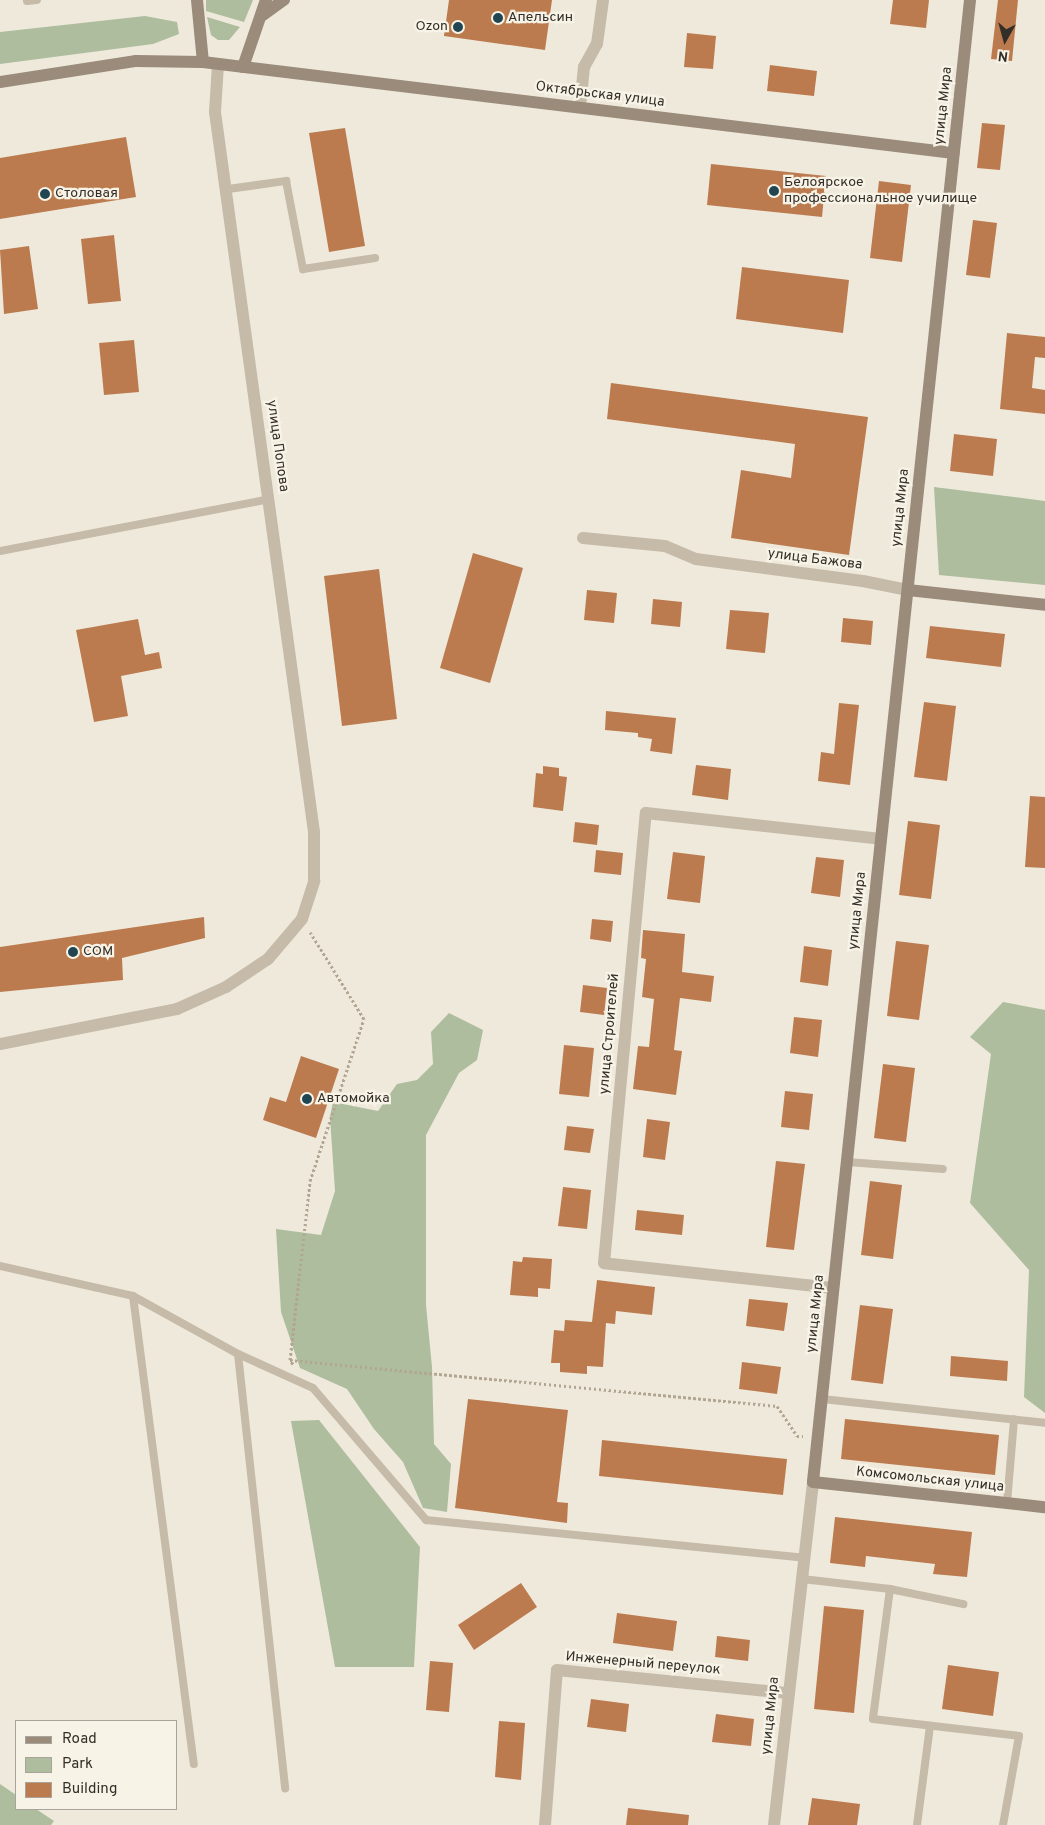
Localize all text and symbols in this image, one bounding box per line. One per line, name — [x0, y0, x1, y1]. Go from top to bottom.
place label: Апельсин — [508, 10, 573, 26]
marker: Апельсин — [492, 12, 504, 24]
north arrow — [980, 15, 1030, 65]
place label: Ozon — [415, 19, 448, 35]
marker: Ozon — [452, 21, 464, 33]
text: N — [997, 46, 1009, 64]
street label: улица Мира — [932, 66, 956, 146]
street label: Октябрьская улица — [535, 79, 665, 111]
place label: Белоярское профессиональное училище — [784, 175, 977, 208]
marker: Белоярское профессиональное училище — [768, 185, 780, 197]
place label: Столовая — [55, 186, 118, 202]
marker: Столовая — [39, 188, 51, 200]
street label: улица Попова — [262, 399, 292, 493]
street label: улица Мира — [889, 468, 913, 548]
street label: улица Бажова — [767, 546, 863, 574]
street label: улица Мира — [846, 871, 870, 951]
place label: СОМ — [83, 944, 113, 960]
marker: СОМ — [67, 946, 79, 958]
street label: улица Строителей — [596, 973, 624, 1095]
place label: Автомойка — [317, 1091, 390, 1107]
marker: Автомойка — [301, 1093, 313, 1105]
street label: улица Мира — [804, 1274, 828, 1354]
street label: Комсомольская улица — [855, 1464, 1005, 1496]
street label: Инженерный переулок — [565, 1649, 721, 1679]
street label: улица Мира — [759, 1676, 783, 1756]
legend — [15, 1720, 178, 1810]
text: Road — [62, 1730, 97, 1749]
text: Park — [62, 1755, 93, 1774]
text: Building — [62, 1780, 117, 1799]

